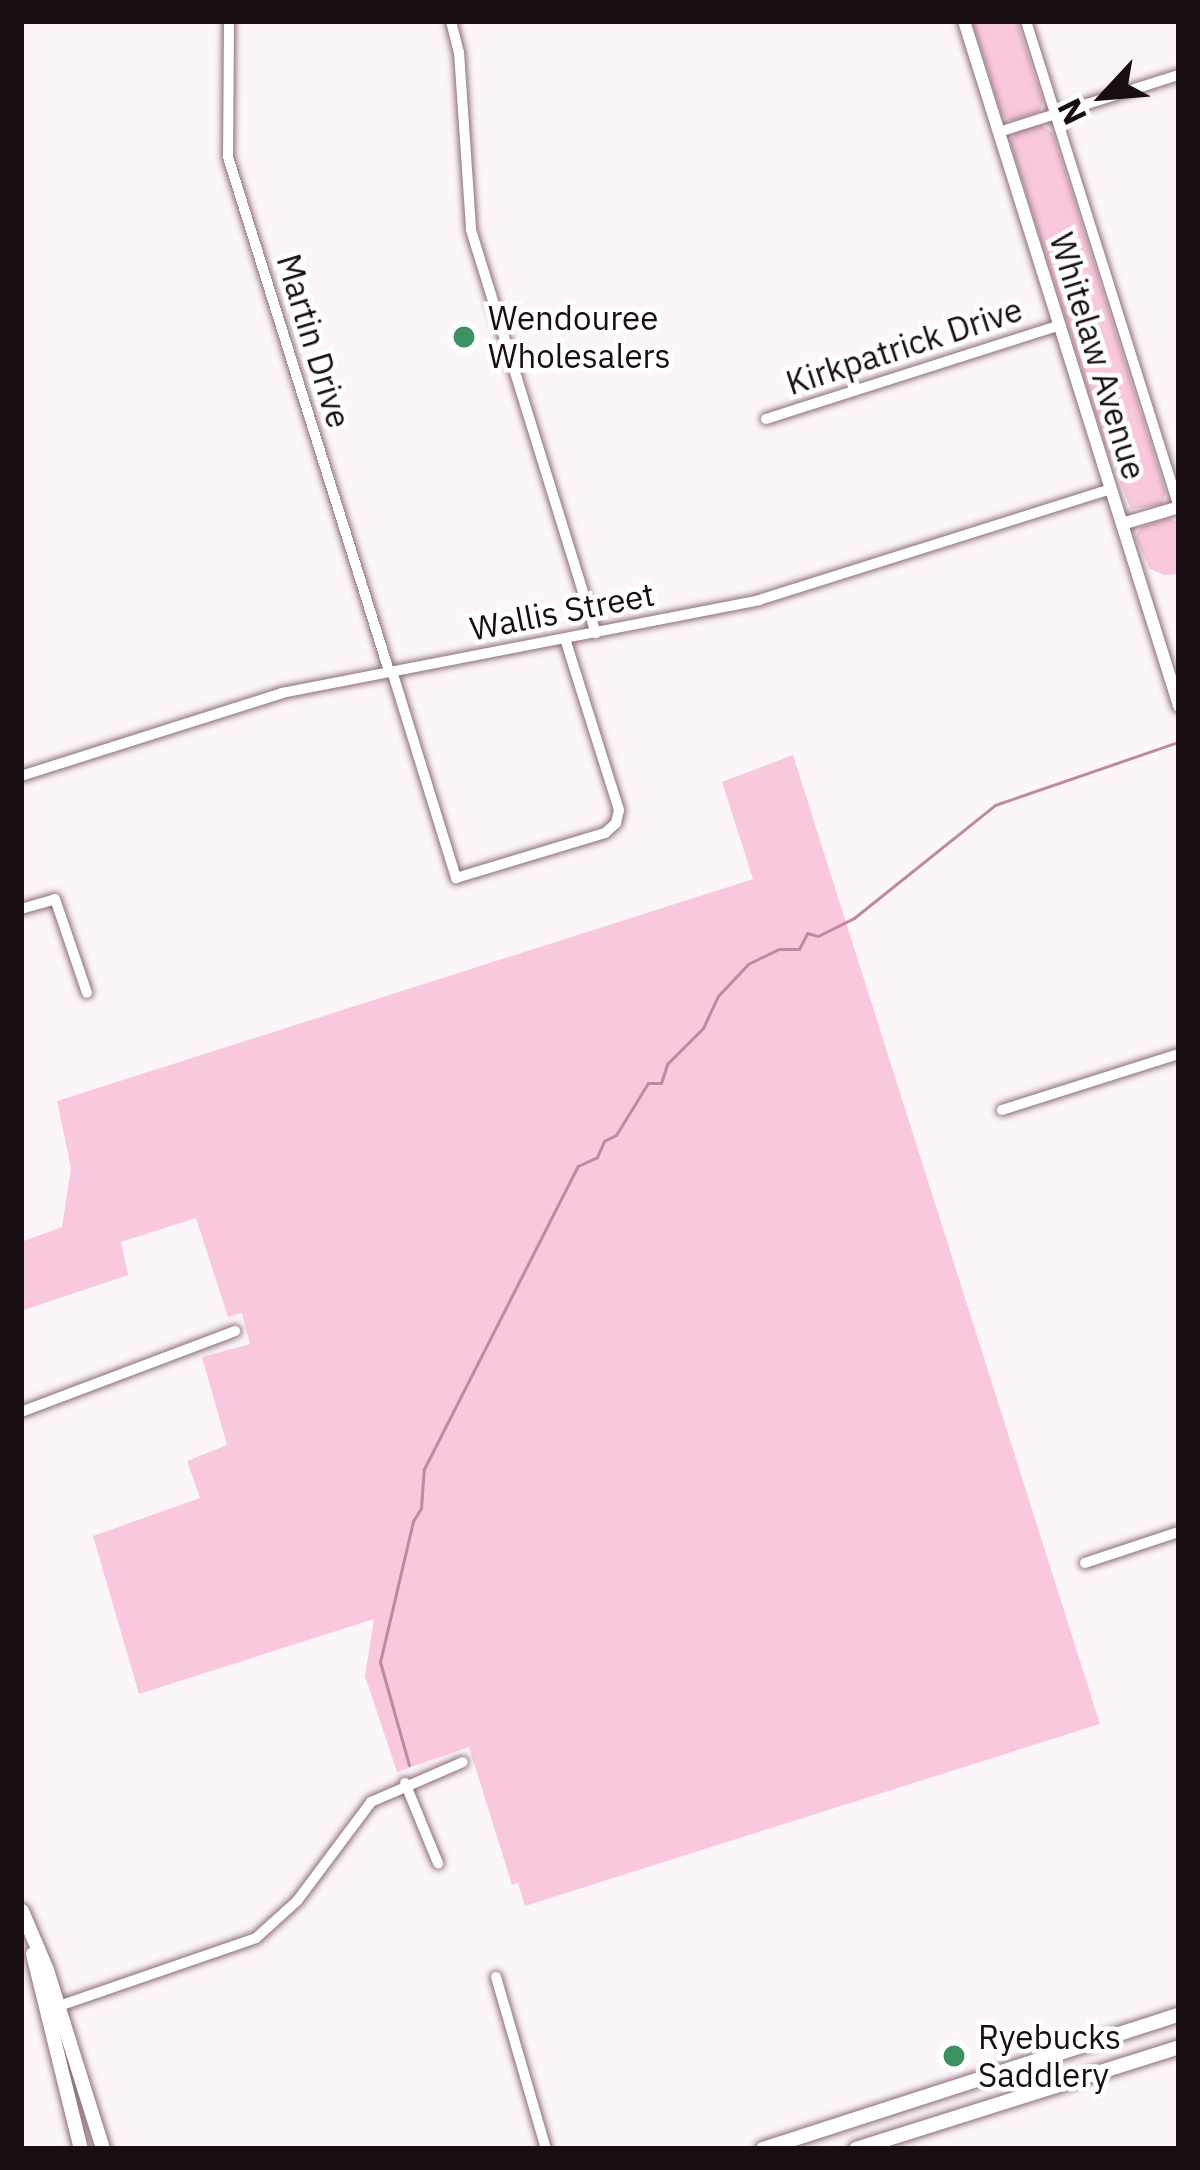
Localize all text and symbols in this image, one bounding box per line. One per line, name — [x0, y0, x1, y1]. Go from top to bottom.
north arrow — [1044, 36, 1164, 156]
text: N — [1047, 92, 1096, 132]
street label: Whitelaw Avenue — [1042, 228, 1154, 484]
street label: Martin Drive — [269, 249, 359, 433]
street label: Kirkpatrick Drive — [781, 289, 1027, 403]
place label: Wendouree Wholesalers — [488, 298, 671, 376]
marker: Wendouree Wholesalers — [451, 324, 477, 350]
street label: Wallis Street — [466, 574, 658, 648]
place label: Ryebucks Saddlery — [978, 2017, 1121, 2095]
marker: Ryebucks Saddlery — [941, 2043, 967, 2069]

